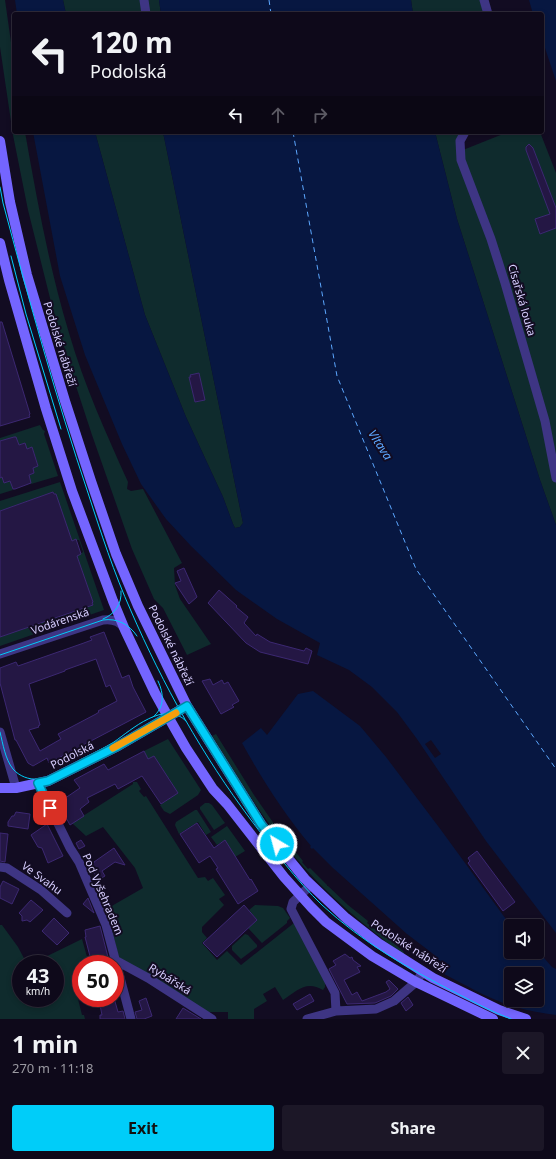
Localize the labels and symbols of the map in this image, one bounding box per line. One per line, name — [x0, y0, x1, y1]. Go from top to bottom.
street label: Císařská louka — [505, 262, 540, 338]
street label: Podolské nábřeží — [40, 300, 81, 389]
water label: Vltava — [364, 426, 397, 463]
street label: Podolské nábřeží — [145, 602, 198, 689]
street label: Vodárenská — [29, 604, 91, 637]
street label: Podolská — [47, 737, 96, 772]
pin — [33, 791, 67, 825]
position arrow — [256, 823, 298, 865]
street label: Pod Vyšehradem — [80, 851, 127, 937]
street label: Ve Svahu — [19, 858, 66, 897]
street label: Podolské nábřeží — [368, 915, 451, 976]
speed limit sign: 50 — [72, 955, 124, 1007]
street label: Rybářská — [146, 960, 194, 997]

